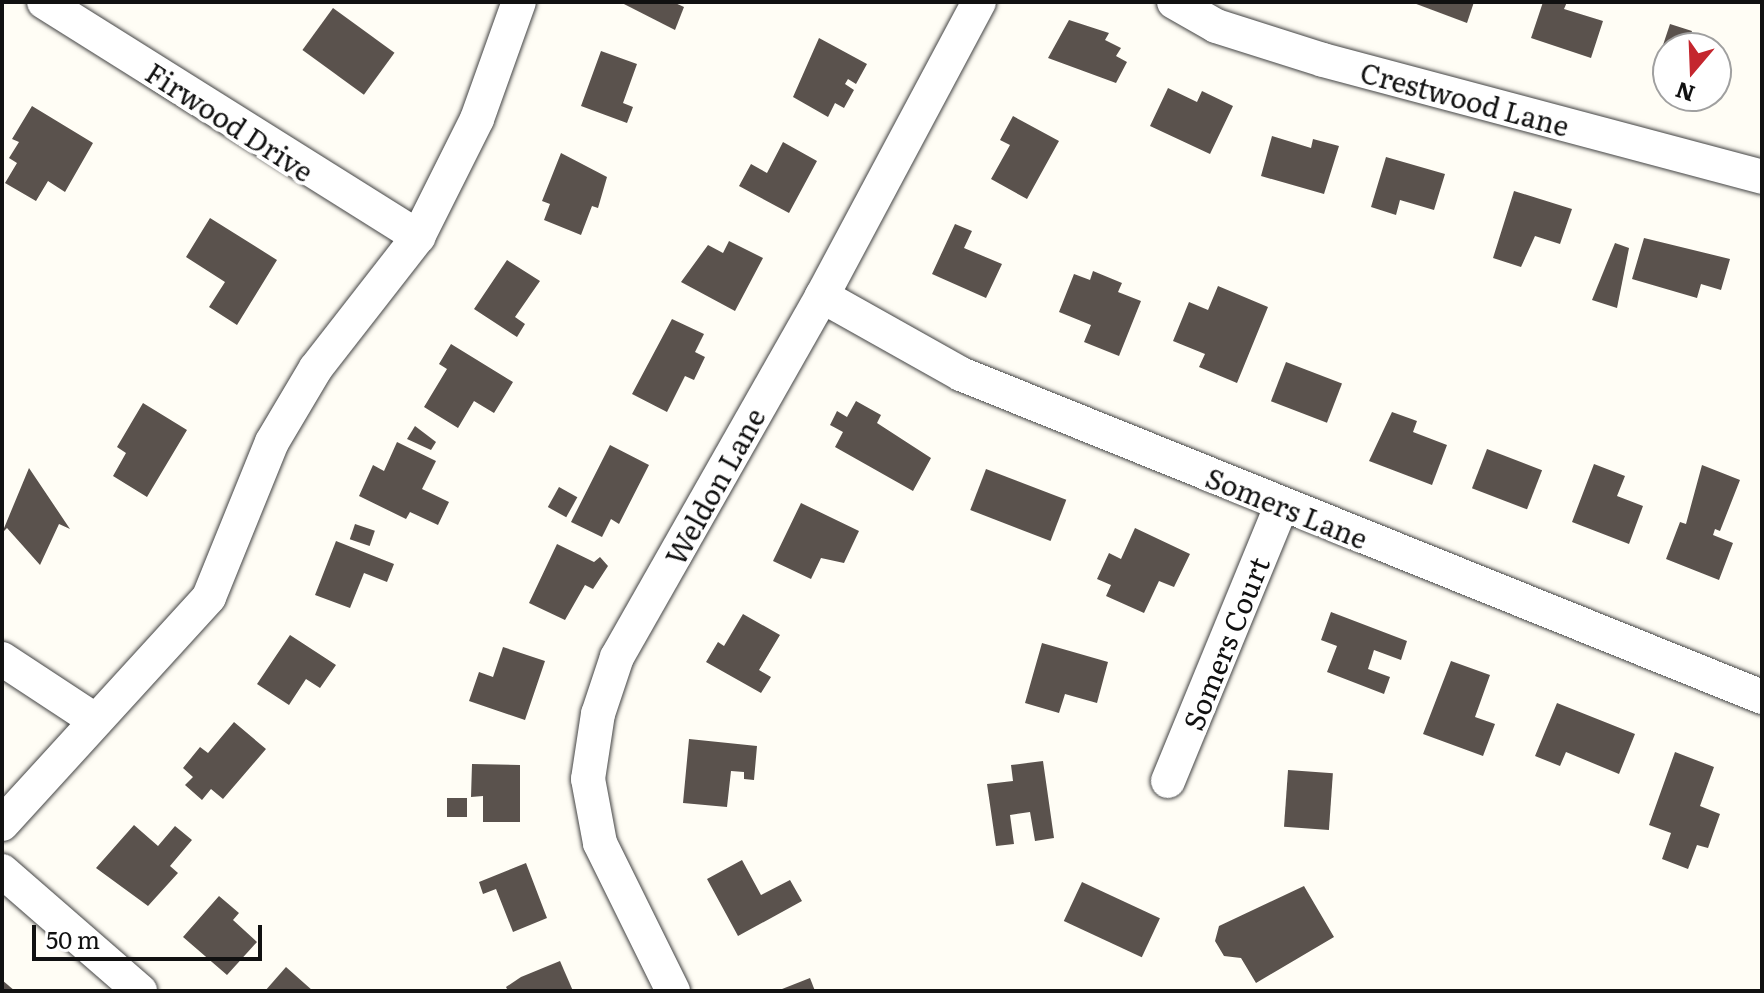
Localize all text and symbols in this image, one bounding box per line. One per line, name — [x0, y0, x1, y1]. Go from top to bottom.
north arrow — [1652, 32, 1732, 112]
street label: Crestwood Lane — [1357, 54, 1573, 142]
street label: Firwood Drive — [140, 55, 320, 187]
text: N — [1671, 75, 1699, 112]
street label: Weldon Lane — [657, 402, 771, 570]
street label: Somers Lane — [1201, 459, 1373, 555]
street label: Somers Court — [1175, 552, 1275, 734]
scale bar — [36, 909, 266, 959]
text: 50 m — [46, 921, 100, 956]

